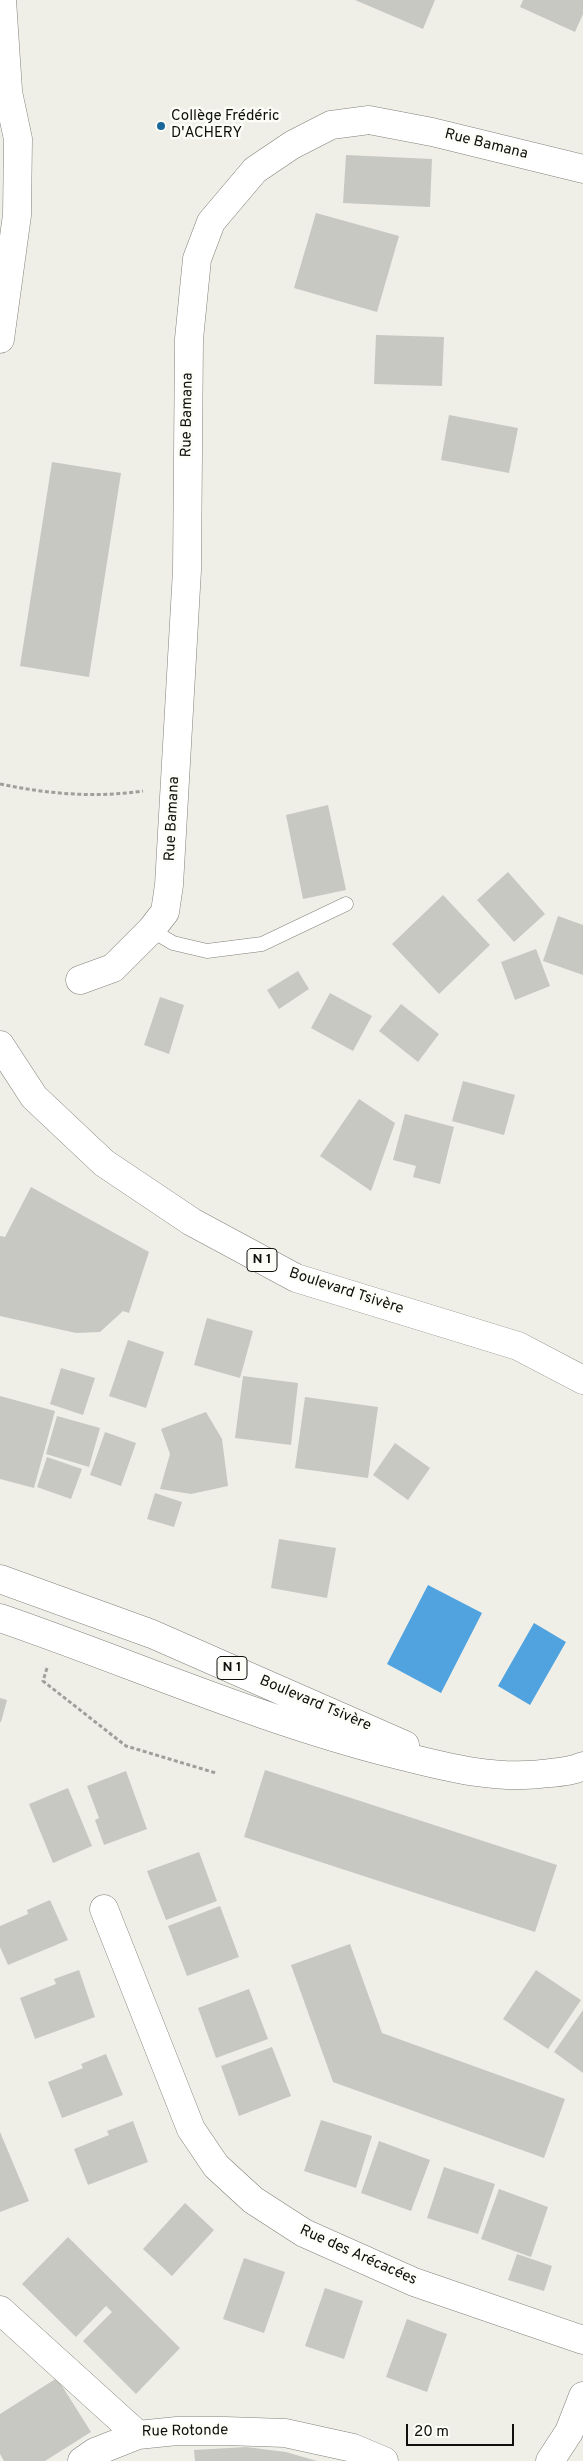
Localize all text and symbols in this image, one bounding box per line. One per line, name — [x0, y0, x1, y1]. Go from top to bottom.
place label: Collège Frédéric D'ACHERY — [171, 108, 279, 143]
marker: Collège Frédéric D'ACHERY — [155, 120, 167, 132]
street label: Rue Bamana — [443, 126, 529, 164]
street label: Rue Bamana — [178, 372, 198, 458]
street label: Rue Bamana — [162, 776, 184, 862]
road number: N 1 — [247, 1248, 277, 1272]
street label: Boulevard Tsivère — [286, 1265, 406, 1319]
road number: N 1 — [217, 1656, 247, 1680]
street label: Boulevard Tsivère — [257, 1672, 373, 1736]
street label: Rue des Arécacées — [297, 2222, 419, 2290]
scale bar — [408, 2414, 516, 2446]
street label: Rue Rotonde — [142, 2422, 228, 2442]
text: 20 m — [414, 2423, 449, 2442]

